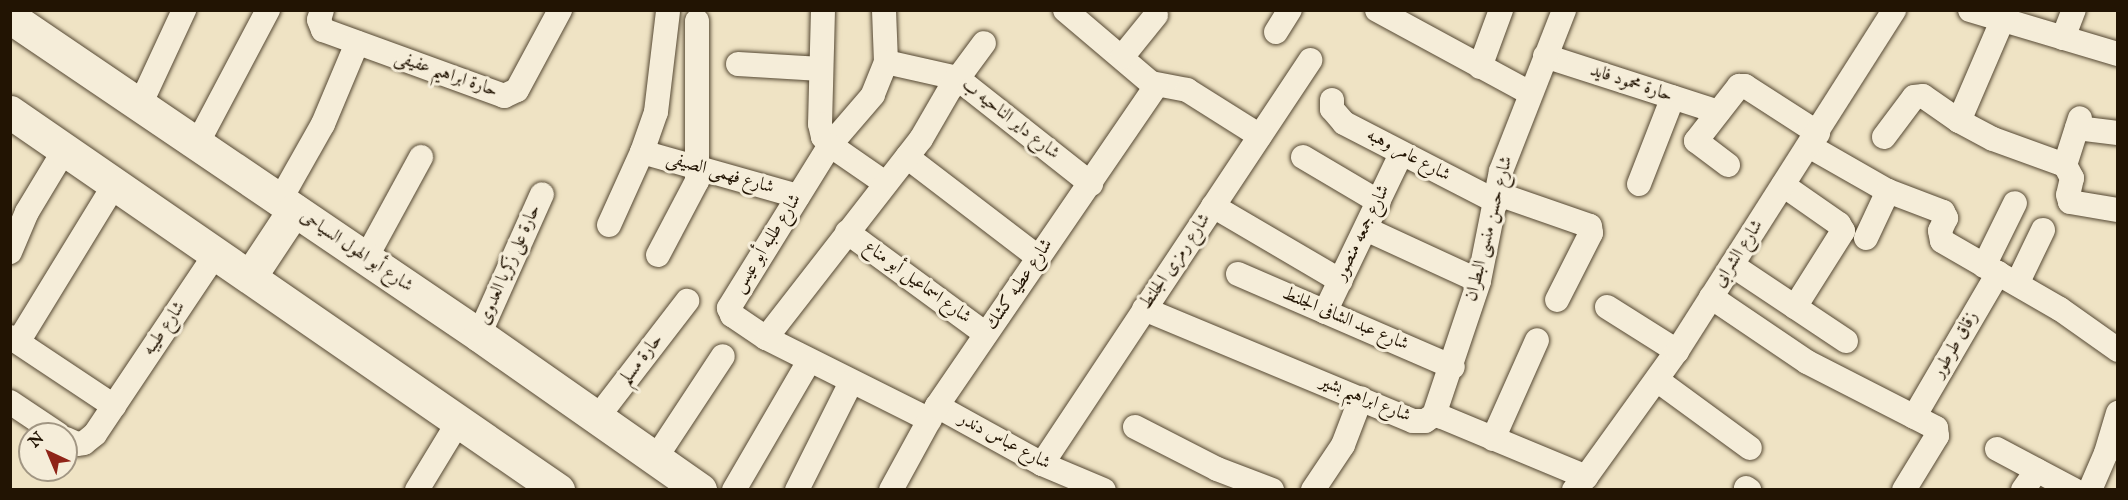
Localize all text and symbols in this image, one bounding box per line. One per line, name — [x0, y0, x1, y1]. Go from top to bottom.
street label: حارة ابراهيم عفيفى — [392, 47, 500, 103]
street label: حارة محمود فايد — [1587, 61, 1675, 107]
street label: شارع داير الناحيه ب — [957, 75, 1063, 165]
street label: شارع عامر وهبه — [1363, 125, 1453, 187]
street label: شارع فهمى الصيفى — [664, 148, 776, 200]
street label: شارع حسن منسى البطران — [1461, 154, 1519, 304]
street label: شارع جمعه منصور — [1331, 182, 1395, 284]
street label: شارع طلبه أبو عيس — [729, 190, 807, 298]
street label: حارة على زكريا العدوى — [474, 201, 546, 329]
street label: شارع أبو الهول السياحى — [295, 206, 417, 298]
street label: شارع رمزى الجلنط — [1136, 210, 1216, 314]
street label: شارع الشرابى — [1709, 216, 1769, 292]
street label: شارع عطيه كشك — [981, 235, 1059, 335]
street label: شارع اسماعيل أبو مناع — [859, 237, 975, 329]
street label: شارع عبد الشافى الجلنط — [1278, 284, 1412, 356]
street label: شارع طيبه — [139, 298, 191, 360]
street label: زقاق طرطور — [1928, 308, 1984, 382]
street label: حارة مسلم — [616, 330, 668, 390]
street label: شارع ابراهيم بشير — [1316, 372, 1414, 428]
street label: شارع عباس دندر — [954, 409, 1054, 475]
north arrow — [18, 422, 78, 482]
text: N — [25, 428, 49, 452]

